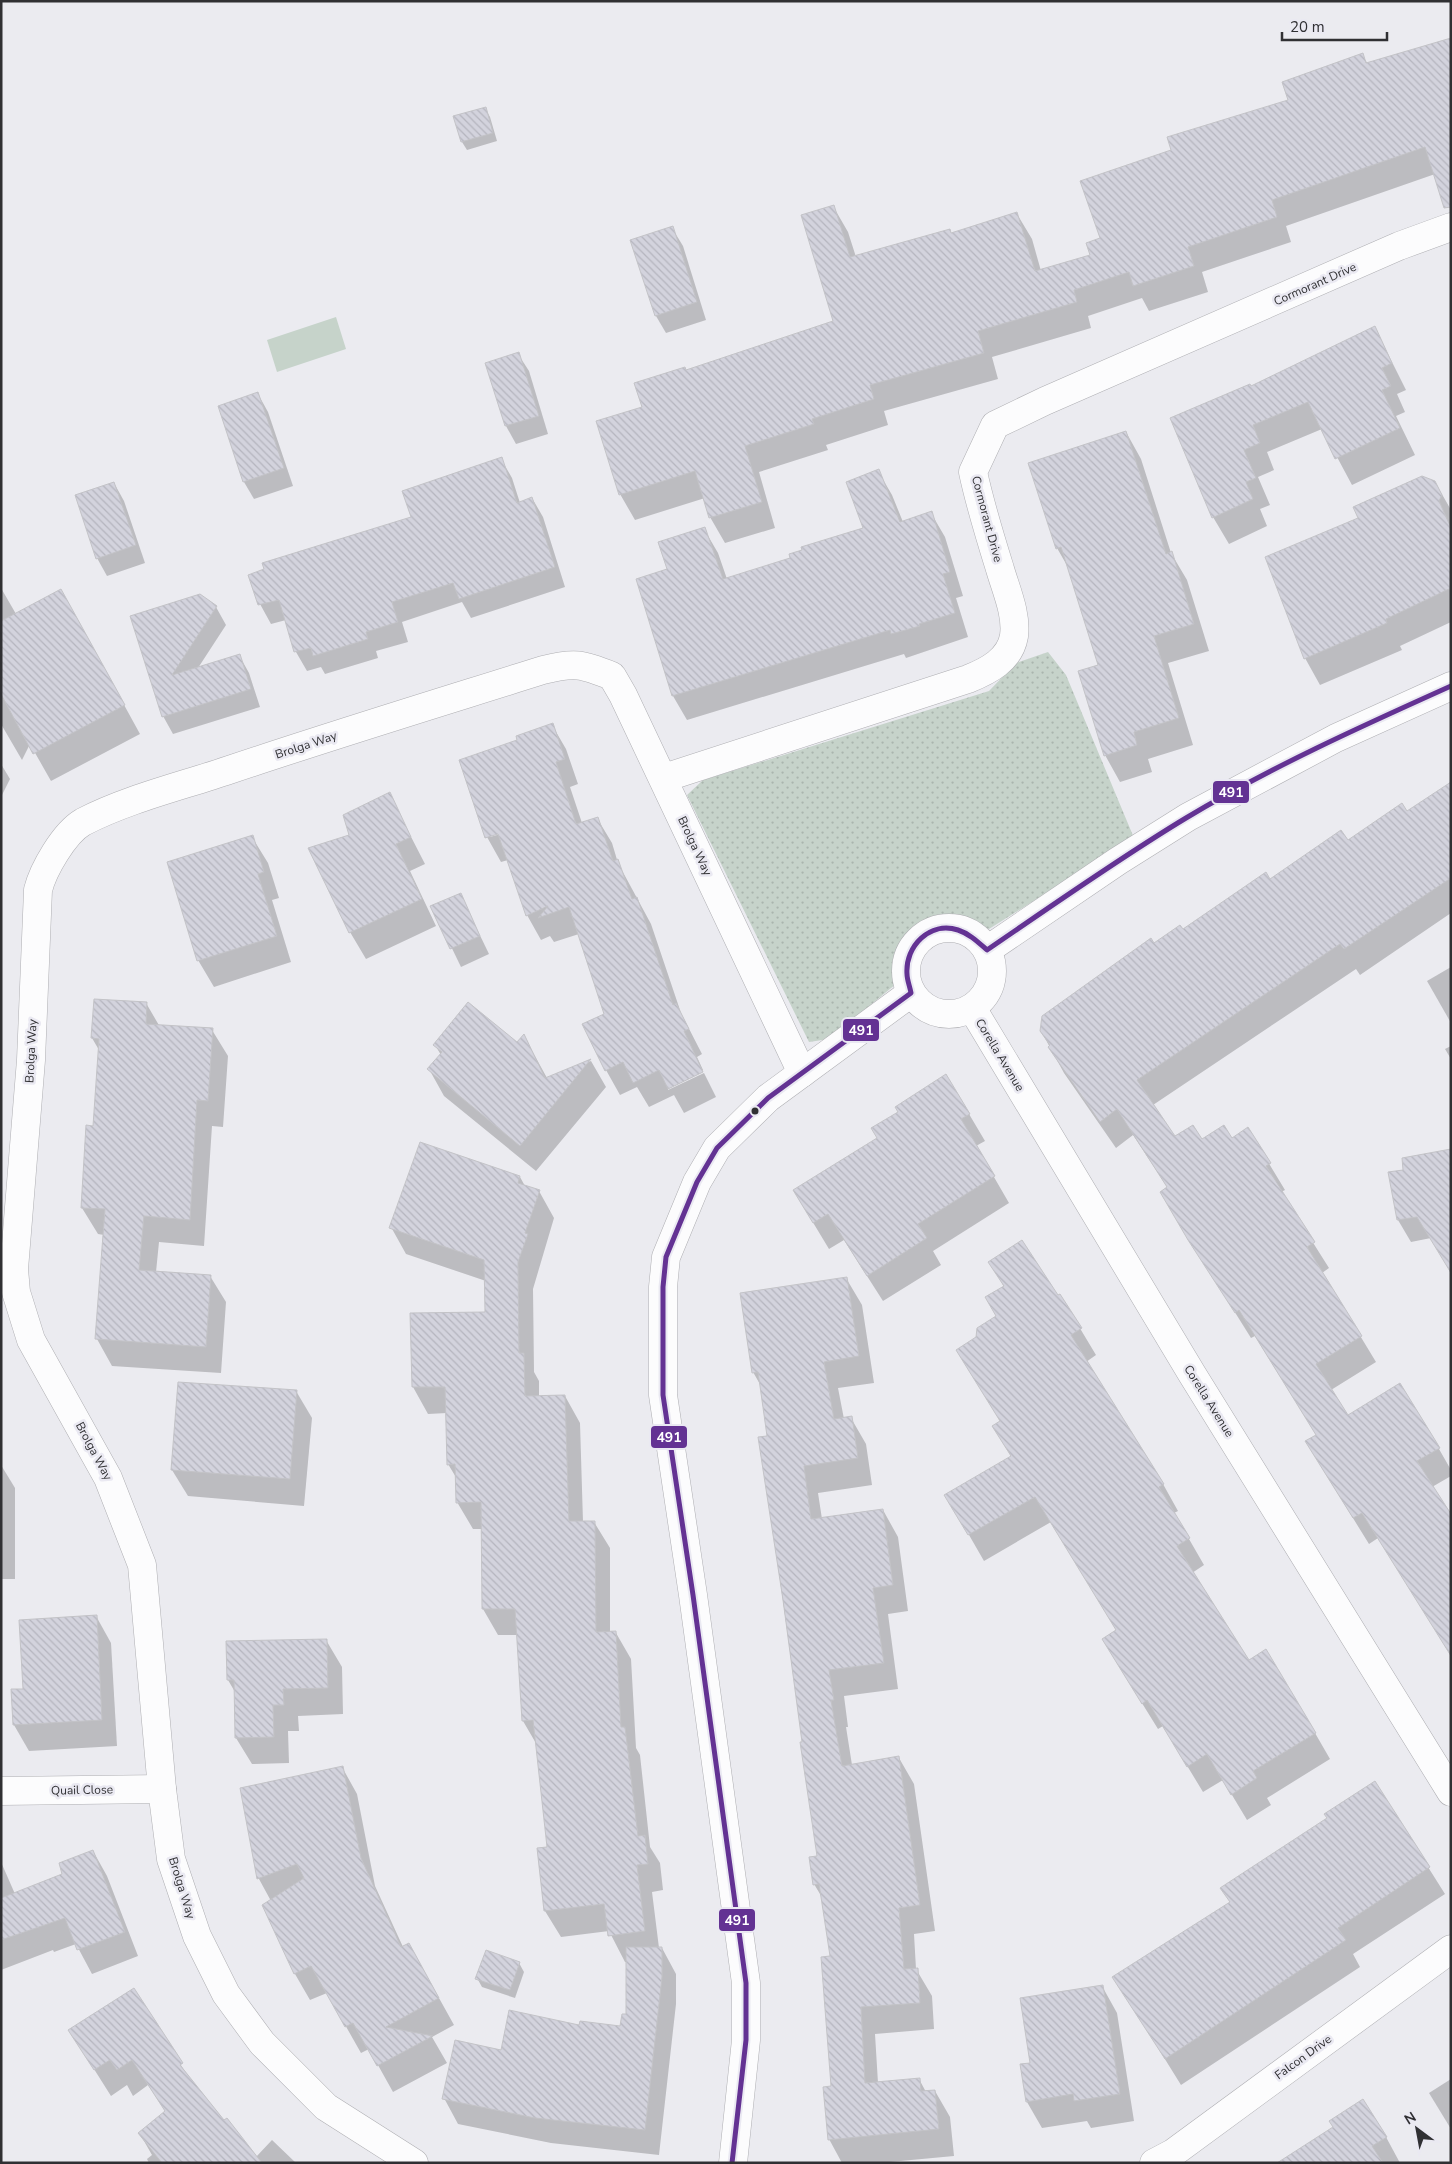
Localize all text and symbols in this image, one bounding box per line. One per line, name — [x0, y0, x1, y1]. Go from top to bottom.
scale bar — [1282, 10, 1387, 42]
text: 20 m — [1290, 17, 1325, 37]
street label: Cormorant Drive — [1271, 259, 1359, 309]
street label: Cormorant Drive — [968, 474, 1006, 564]
street label: Brolga Way — [273, 727, 340, 762]
line badge: 491 — [1212, 780, 1250, 804]
text: 491 — [1218, 783, 1244, 802]
street label: Brolga Way — [674, 814, 716, 879]
street label: Corella Avenue — [972, 1016, 1028, 1094]
street label: Brolga Way — [21, 1018, 41, 1083]
line badge: 491 — [842, 1018, 880, 1042]
text: 491 — [848, 1021, 874, 1040]
unlabelled marker — [750, 1106, 760, 1116]
street label: Corella Avenue — [1180, 1362, 1238, 1440]
street label: Brolga Way — [72, 1419, 116, 1484]
line badge: 491 — [650, 1425, 688, 1449]
text: 491 — [656, 1428, 682, 1447]
street label: Quail Close — [51, 1781, 113, 1799]
street label: Brolga Way — [165, 1855, 199, 1922]
line badge: 491 — [718, 1908, 756, 1932]
text: 491 — [724, 1911, 750, 1930]
street label: Falcon Drive — [1271, 2031, 1335, 2083]
north arrow — [1392, 2104, 1442, 2154]
text: N — [1401, 2108, 1420, 2129]

